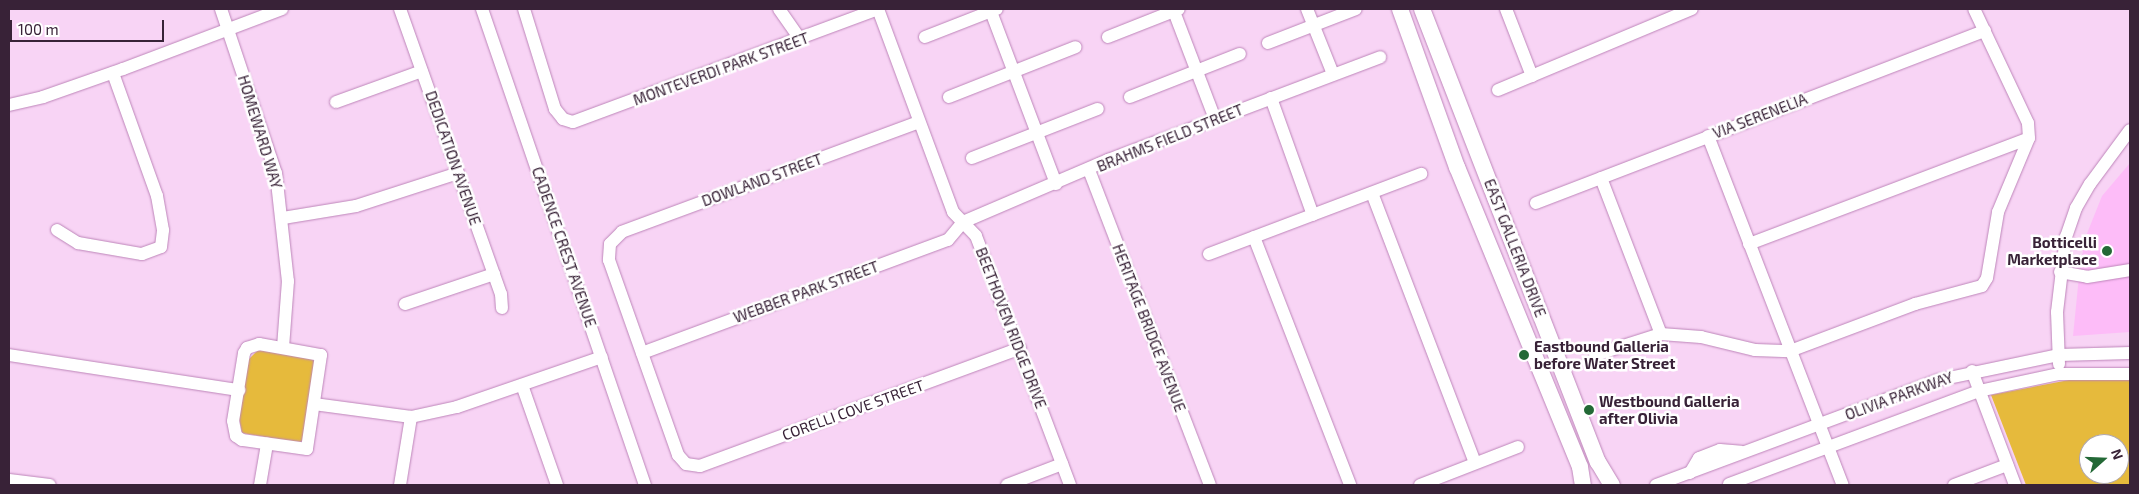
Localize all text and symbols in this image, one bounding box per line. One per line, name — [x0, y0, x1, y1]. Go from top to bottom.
scale bar — [12, 10, 166, 42]
text: 100 m — [18, 20, 59, 38]
street label: MONTEVERDI PARK STREET — [631, 29, 811, 109]
street label: HOMEWARD WAY — [234, 73, 286, 191]
street label: DEDICATION AVENUE — [422, 88, 484, 228]
street label: VIA SERENELIA — [1710, 90, 1810, 142]
street label: BRAHMS FIELD STREET — [1094, 100, 1246, 176]
street label: DOWLAND STREET — [699, 150, 825, 210]
street label: CADENCE CREST AVENUE — [528, 164, 600, 330]
street label: EAST GALLERIA DRIVE — [1480, 176, 1550, 320]
place label: Botticelli Marketplace — [2007, 233, 2097, 268]
street label: HERITAGE BRIDGE AVENUE — [1109, 241, 1189, 415]
street label: BEETHOVEN RIDGE DRIVE — [972, 245, 1050, 411]
marker: Botticelli Marketplace — [2101, 245, 2113, 257]
street label: WEBBER PARK STREET — [731, 257, 881, 327]
place label: Eastbound Galleria before Water Street — [1534, 337, 1676, 372]
marker: Eastbound Galleria before Water Street — [1518, 349, 1530, 361]
street label: OLIVIA PARKWAY — [1842, 368, 1956, 424]
street label: CORELLI COVE STREET — [780, 376, 926, 444]
place label: Westbound Galleria after Olivia — [1599, 392, 1739, 427]
marker: Westbound Galleria after Olivia — [1583, 404, 1595, 416]
north arrow — [2079, 434, 2129, 484]
text: N — [2108, 446, 2127, 462]

